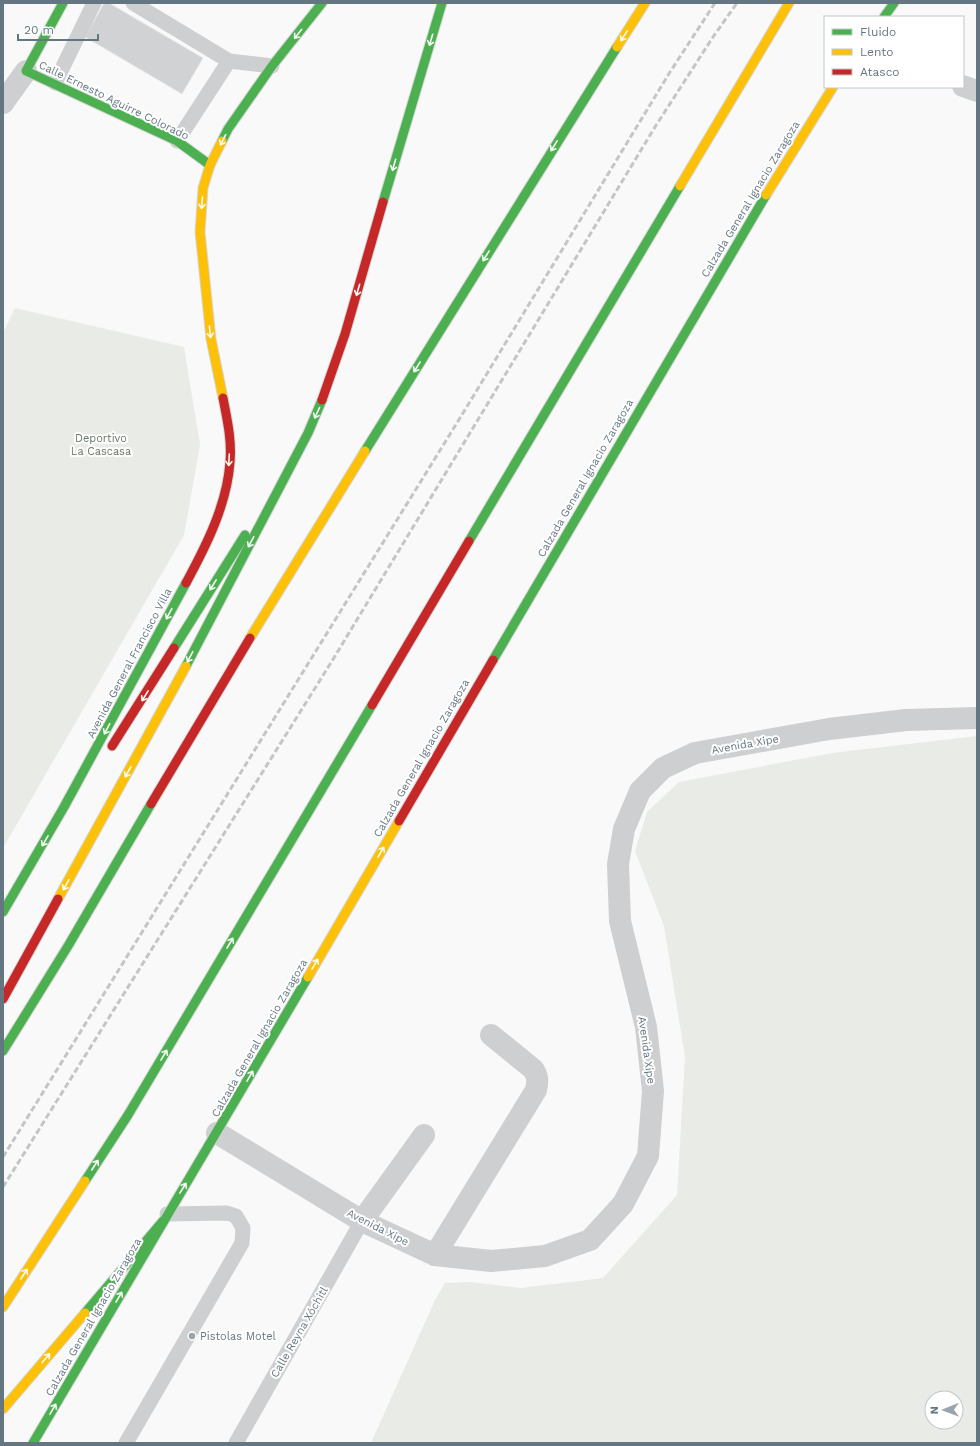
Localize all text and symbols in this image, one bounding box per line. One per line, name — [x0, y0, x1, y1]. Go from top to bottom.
scale bar — [18, 16, 98, 42]
legend — [824, 16, 964, 88]
text: 20 m — [24, 23, 54, 37]
text: Fluido — [860, 25, 896, 39]
one-way arrow — [294, 29, 303, 39]
one-way arrow — [620, 30, 628, 41]
one-way arrow — [427, 34, 434, 47]
text: Lento — [860, 45, 894, 59]
street label: Calle Ernesto Aguirre Colorado — [37, 58, 191, 143]
text: Atasco — [860, 65, 900, 79]
street label: Calzada General Ignacio Zaragoza — [698, 119, 802, 280]
one-way arrow — [219, 134, 226, 146]
one-way arrow — [550, 140, 558, 152]
one-way arrow — [390, 158, 397, 171]
one-way arrow — [199, 196, 206, 209]
one-way arrow — [481, 250, 489, 262]
one-way arrow — [354, 283, 361, 296]
one-way arrow — [207, 325, 214, 338]
one-way arrow — [413, 361, 421, 372]
street label: Calzada General Ignacio Zaragoza — [535, 397, 636, 560]
one-way arrow — [313, 407, 320, 419]
park label: Deportivo La Cascasa — [71, 432, 131, 458]
one-way arrow — [225, 453, 233, 466]
one-way arrow — [247, 536, 254, 548]
one-way arrow — [209, 579, 217, 591]
street label: Avenida General Francisco Villa — [84, 586, 175, 740]
one-way arrow — [165, 608, 172, 620]
one-way arrow — [186, 651, 194, 663]
street label: Calzada General Ignacio Zaragoza — [371, 677, 472, 840]
one-way arrow — [140, 690, 148, 702]
one-way arrow — [103, 723, 111, 735]
street label: Avenida Xipe — [710, 732, 780, 757]
one-way arrow — [124, 765, 132, 777]
one-way arrow — [40, 835, 48, 847]
one-way arrow — [377, 846, 385, 858]
one-way arrow — [61, 879, 69, 891]
one-way arrow — [227, 937, 235, 949]
street label: Calzada General Ignacio Zaragoza — [209, 957, 310, 1120]
one-way arrow — [312, 958, 320, 970]
street label: Avenida Xipe — [635, 1016, 658, 1085]
one-way arrow — [160, 1049, 168, 1061]
one-way arrow — [247, 1071, 255, 1083]
one-way arrow — [91, 1160, 99, 1171]
one-way arrow — [180, 1182, 188, 1194]
street label: Avenida Xipe — [345, 1206, 411, 1249]
street label: Calzada General Ignacio Zaragoza — [43, 1236, 144, 1399]
one-way arrow — [20, 1269, 28, 1280]
street label: Calle Reyna Xóchitl — [268, 1284, 331, 1380]
one-way arrow — [115, 1291, 123, 1303]
place label: Pistolas Motel — [200, 1330, 277, 1343]
marker: Pistolas Motel — [187, 1331, 197, 1341]
one-way arrow — [42, 1353, 51, 1364]
north arrow — [924, 1390, 964, 1430]
one-way arrow — [49, 1403, 57, 1415]
text: N — [928, 1406, 941, 1414]

